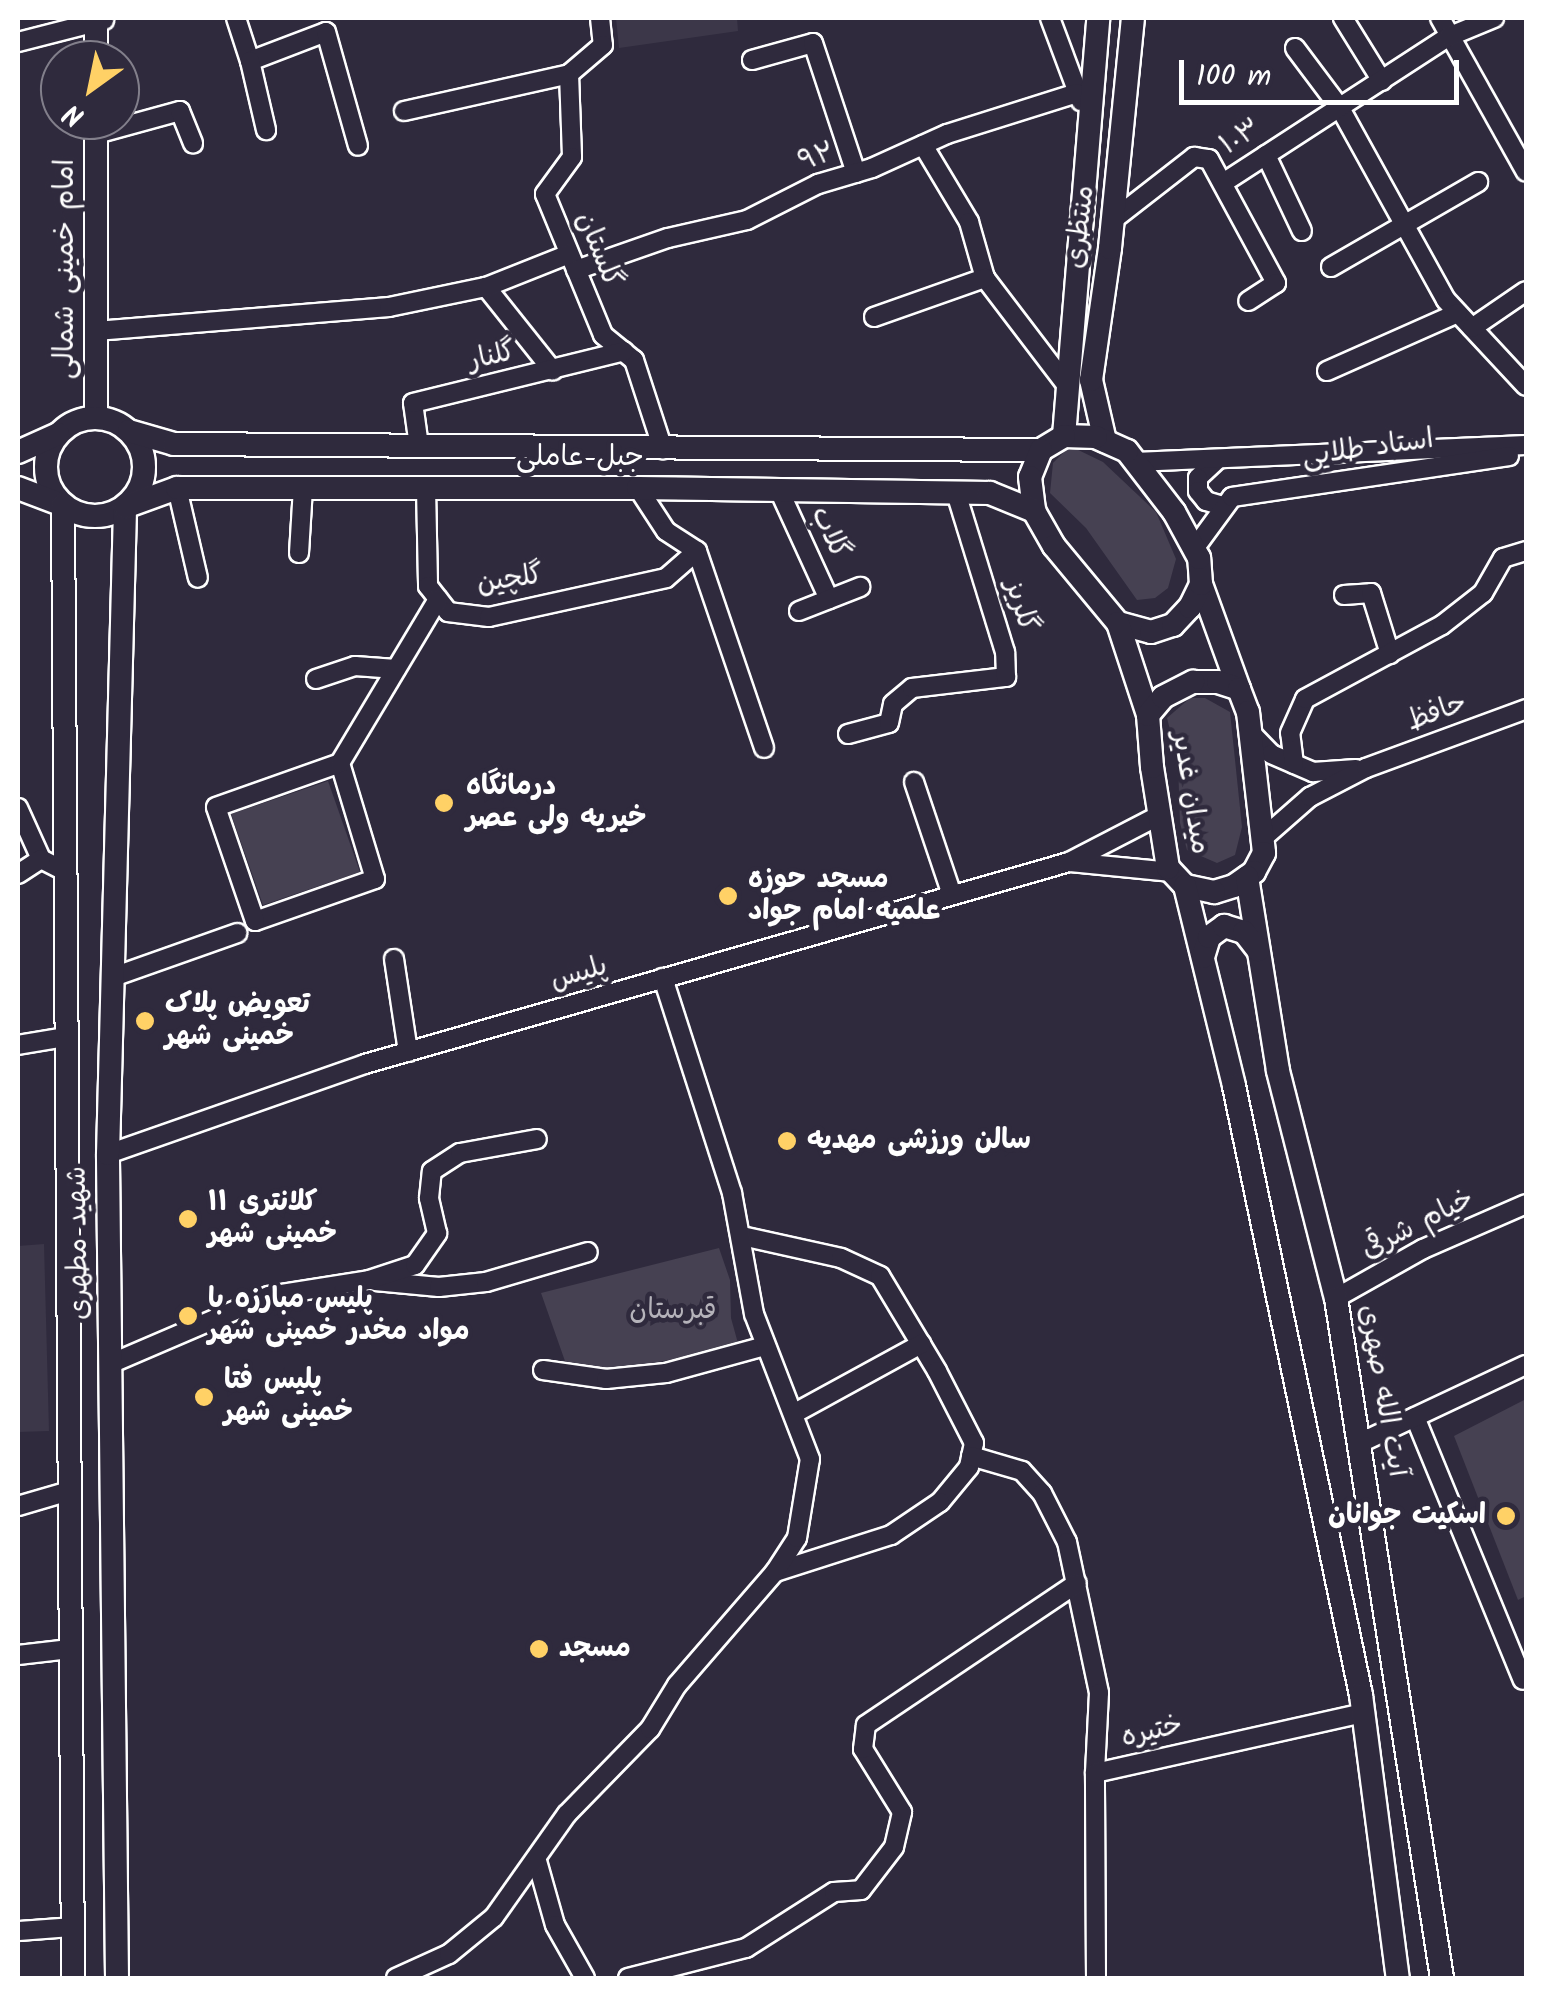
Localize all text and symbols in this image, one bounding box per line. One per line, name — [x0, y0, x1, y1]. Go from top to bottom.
north arrow — [40, 40, 140, 140]
scale bar — [1184, 40, 1464, 102]
text: 100 m — [1196, 53, 1271, 101]
text: N — [55, 90, 94, 138]
street label: ۱۰۳ — [1214, 113, 1268, 163]
street label: ۹۲ — [794, 136, 840, 180]
street label: امام خمینی شمالی — [49, 159, 83, 379]
street label: منتظری — [1059, 183, 1103, 271]
street label: گلستان — [568, 207, 628, 293]
street label: گلنار — [465, 335, 519, 379]
street label: استاد طلایی — [1300, 423, 1436, 475]
street label: جبل عاملی — [516, 441, 644, 475]
street label: گلاب — [802, 501, 856, 565]
street label: گلچین — [475, 559, 545, 601]
street label: گلریز — [996, 576, 1044, 636]
street label: حافظ — [1402, 687, 1472, 739]
street label: میدان غدیر — [1164, 729, 1216, 857]
place label: درمانگاه خیریه ولی عصر — [466, 770, 646, 836]
marker: درمانگاه خیریه ولی عصر — [431, 790, 457, 816]
place label: مسجد حوزه علمیه امام جواد — [748, 863, 940, 929]
marker: مسجد حوزه علمیه امام جواد — [717, 885, 739, 907]
street label: پلیس — [547, 950, 611, 998]
place label: تعویض پلاک خمینی شهر — [165, 988, 310, 1054]
marker: تعویض پلاک خمینی شهر — [134, 1010, 156, 1032]
place label: سالن ورزشی مهدیه — [807, 1124, 1031, 1158]
marker: سالن ورزشی مهدیه — [776, 1130, 798, 1152]
street label: شهید مطهری — [61, 1166, 97, 1320]
street label: خیام شرقی — [1356, 1182, 1480, 1268]
place label: کلانتری ۱۱ خمینی شهر — [208, 1186, 337, 1252]
marker: کلانتری ۱۱ خمینی شهر — [177, 1208, 199, 1230]
place label: پلیس مبارزه با مواد مخدر خمینی شهر — [208, 1283, 469, 1349]
park label: قبرستان — [629, 1294, 717, 1328]
street label: آیت الله صهری — [1350, 1302, 1414, 1480]
marker: پلیس مبارزه با مواد مخدر خمینی شهر — [177, 1305, 199, 1327]
place label: پلیس فتا خمینی شهر — [224, 1364, 353, 1430]
marker: پلیس فتا خمینی شهر — [193, 1386, 215, 1408]
place label: اسکیت جوانان — [1328, 1499, 1486, 1533]
marker: اسکیت جوانان — [1495, 1505, 1517, 1527]
place label: مسجد — [559, 1632, 631, 1666]
marker: مسجد — [528, 1638, 550, 1660]
street label: ختیره — [1118, 1709, 1186, 1755]

